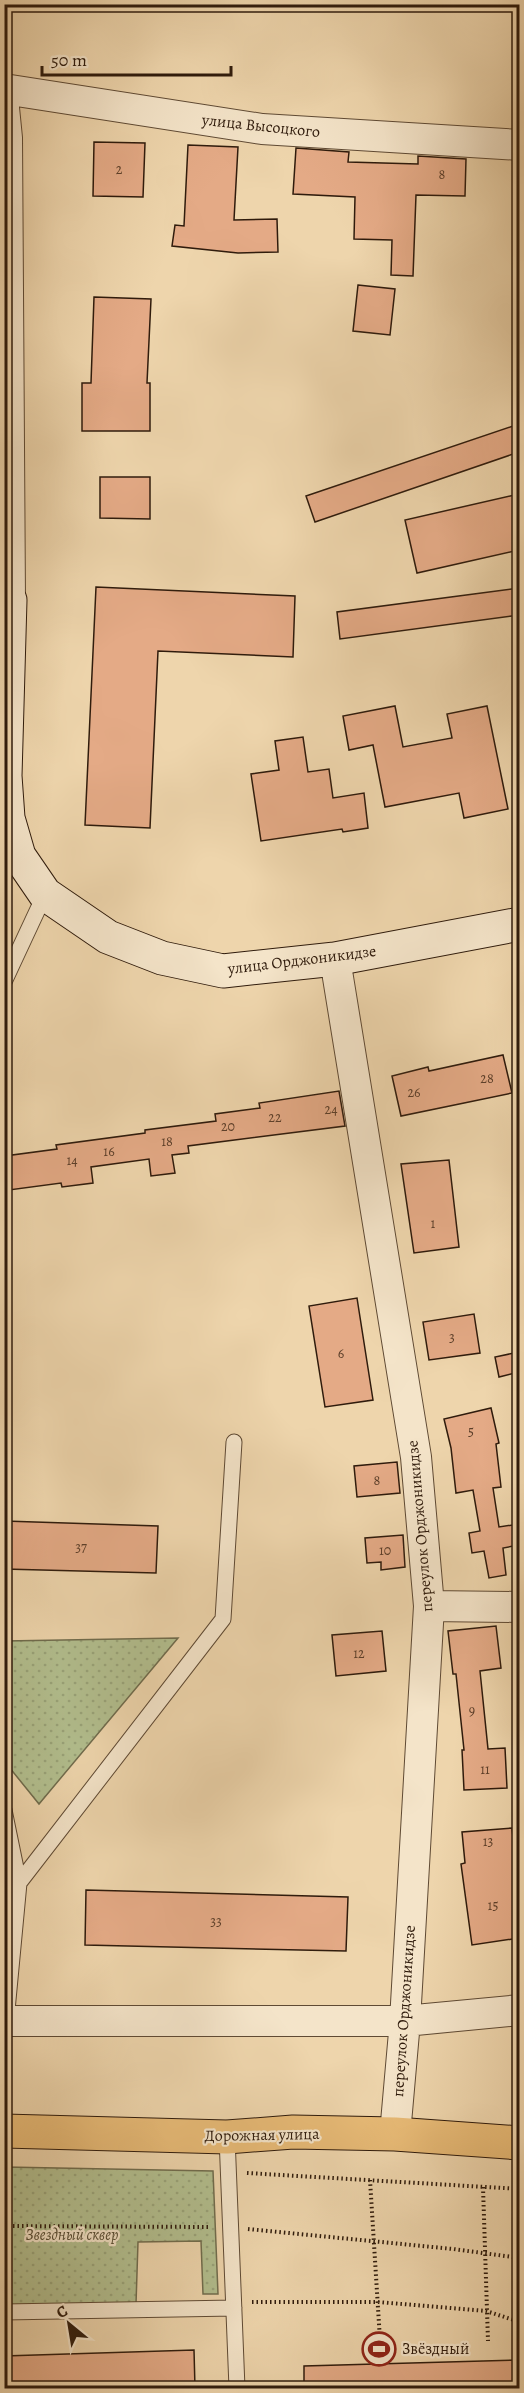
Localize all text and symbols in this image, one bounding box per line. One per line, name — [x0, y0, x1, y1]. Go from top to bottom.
scale bar — [42, 39, 231, 77]
text: 50 m — [51, 48, 87, 72]
street label: улица Высоцкого — [200, 109, 321, 143]
house number: 2 — [116, 160, 123, 179]
house number: 8 — [439, 165, 446, 184]
street label: улица Орджоникидзе — [225, 940, 378, 980]
house number: 28 — [480, 1069, 494, 1088]
house number: 26 — [407, 1083, 421, 1102]
house number: 24 — [325, 1100, 338, 1119]
house number: 22 — [268, 1108, 282, 1127]
house number: 20 — [221, 1117, 235, 1136]
house number: 18 — [161, 1132, 173, 1151]
house number: 16 — [103, 1142, 115, 1161]
house number: 14 — [66, 1151, 78, 1170]
house number: 1 — [431, 1214, 436, 1233]
house number: 3 — [449, 1328, 455, 1347]
house number: 6 — [338, 1344, 344, 1363]
house number: 5 — [468, 1422, 474, 1441]
street label: переулок Орджоникидзе — [402, 1439, 438, 1613]
house number: 8 — [374, 1471, 381, 1490]
house number: 37 — [75, 1538, 87, 1557]
house number: 10 — [379, 1541, 391, 1560]
house number: 12 — [353, 1644, 365, 1663]
house number: 9 — [469, 1701, 475, 1720]
house number: 11 — [480, 1760, 490, 1779]
house number: 13 — [483, 1832, 493, 1851]
house number: 15 — [488, 1896, 498, 1915]
house number: 33 — [210, 1912, 222, 1931]
street label: переулок Орджоникидзе — [387, 1924, 421, 2098]
street label: Дорожная улица — [204, 2123, 320, 2147]
park label: Звездный сквер — [26, 2224, 118, 2246]
north arrow — [39, 2294, 99, 2354]
text: С — [52, 2300, 72, 2324]
sports icon: Звёздный — [361, 2331, 397, 2367]
place label: Звёздный — [402, 2338, 469, 2360]

